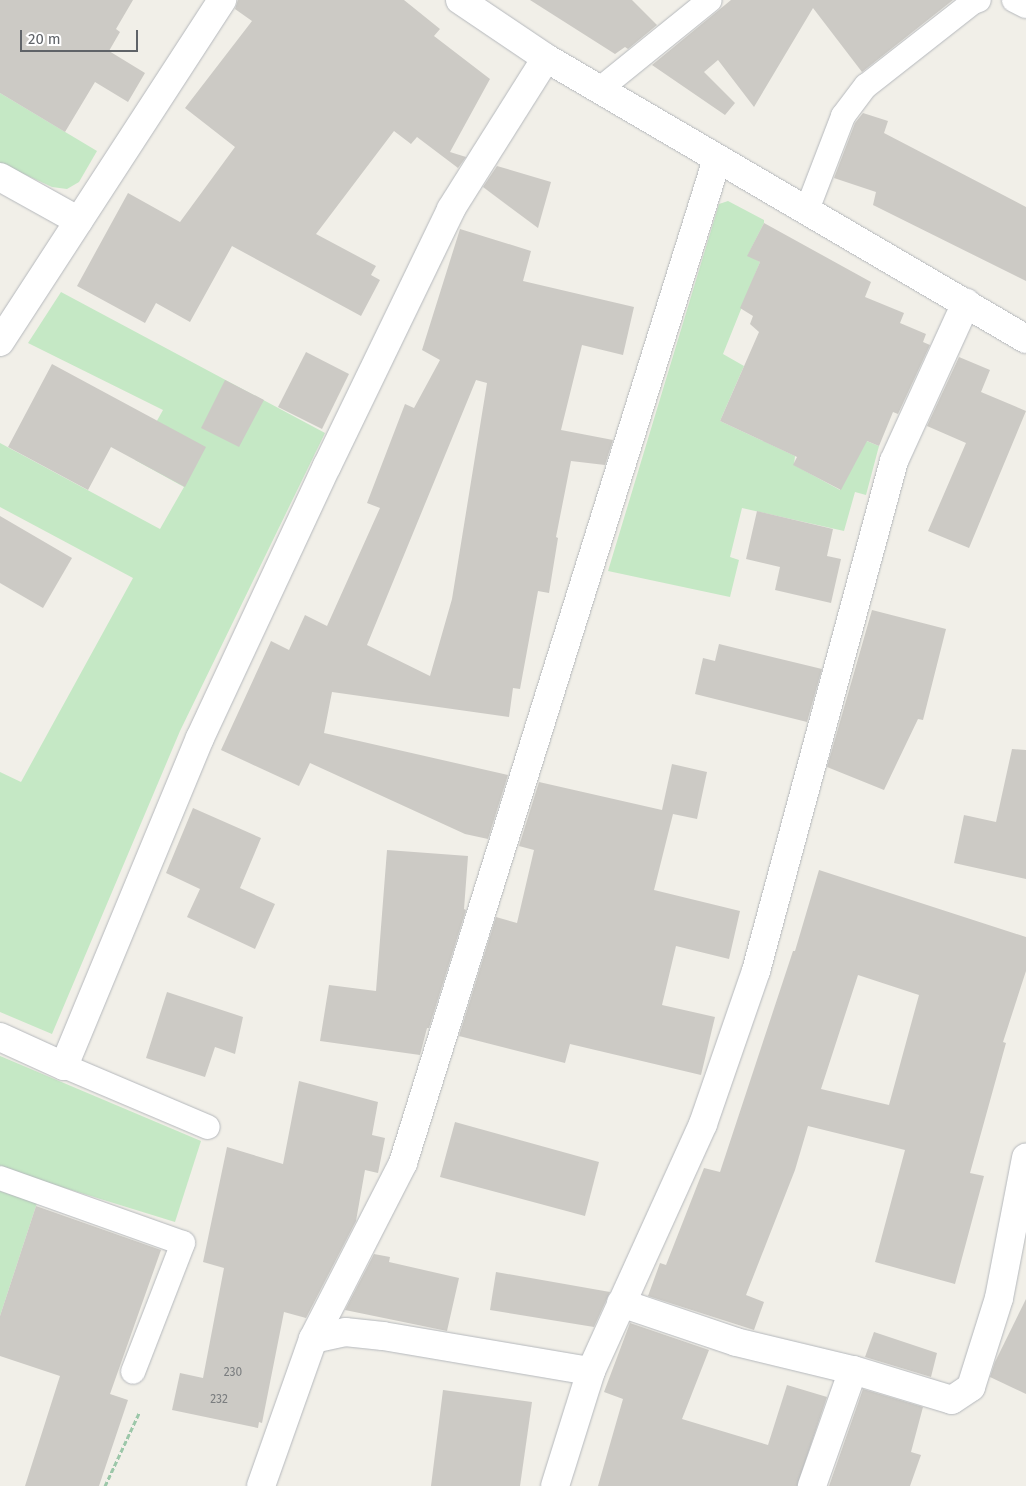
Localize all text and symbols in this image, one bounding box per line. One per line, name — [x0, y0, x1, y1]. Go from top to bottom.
scale bar — [22, 20, 140, 52]
text: 20 m — [28, 30, 61, 48]
house number: 230 — [224, 1366, 242, 1380]
house number: 232 — [210, 1393, 228, 1407]

